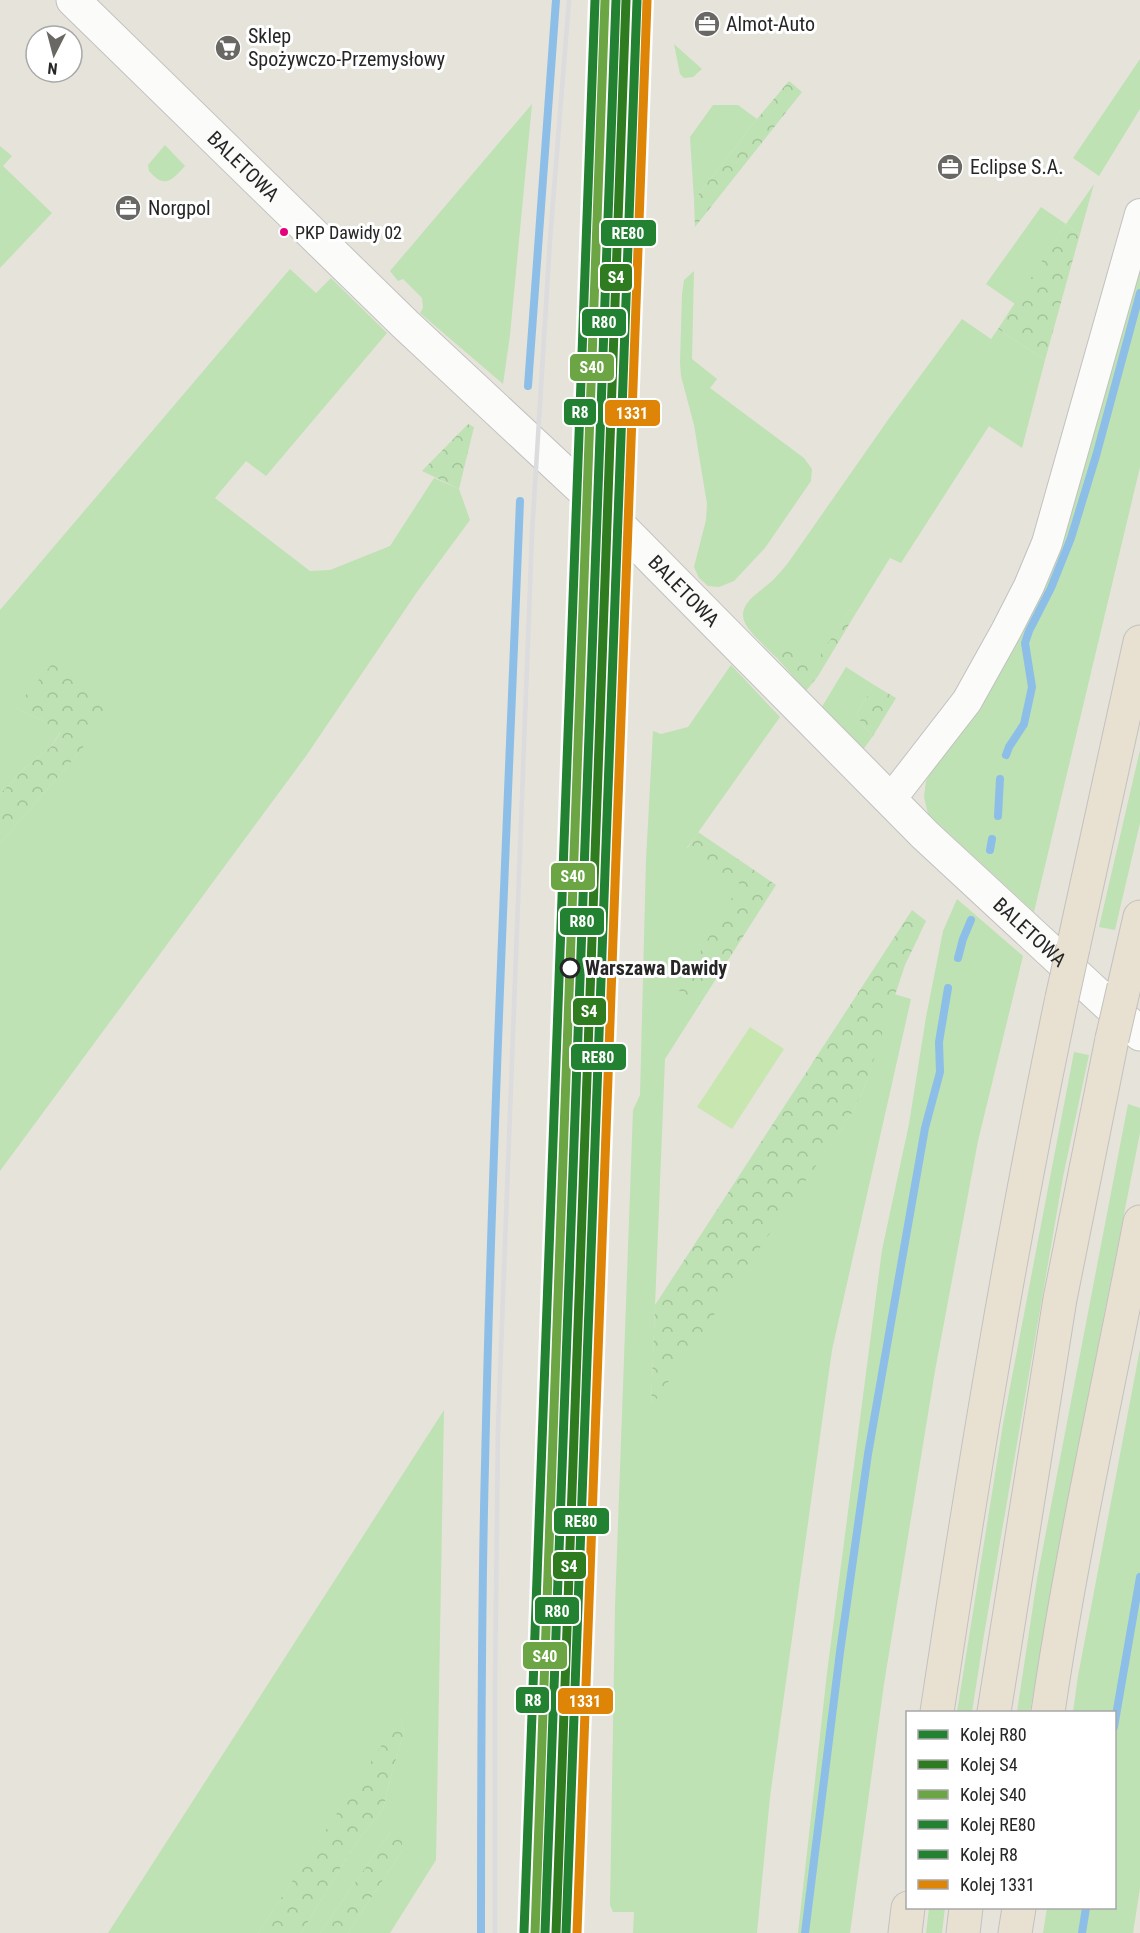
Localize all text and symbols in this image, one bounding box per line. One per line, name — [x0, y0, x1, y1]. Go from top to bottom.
office icon: Almot-Auto — [692, 9, 722, 39]
place label: Almot-Auto — [726, 12, 815, 36]
north arrow — [24, 24, 84, 84]
place label: Sklep Spożywczo-Przemysłowy — [248, 24, 445, 71]
supermarket icon: Sklep Spożywczo-Przemysłowy — [213, 33, 243, 63]
text: N — [47, 58, 58, 78]
street label: BALETOWA — [203, 126, 284, 207]
office icon: Eclipse S.A. — [935, 152, 965, 182]
place label: Eclipse S.A. — [970, 155, 1064, 179]
office icon: Norgpol — [113, 193, 143, 223]
place label: Norgpol — [148, 196, 211, 220]
line badge: RE80 — [600, 219, 657, 247]
place label: PKP Dawidy 02 — [295, 222, 402, 243]
text: RE80 — [612, 224, 644, 243]
marker: PKP Dawidy 02 — [278, 226, 290, 238]
line badge: S4 — [599, 263, 633, 292]
text: S4 — [608, 268, 624, 287]
line badge: R80 — [581, 308, 627, 337]
text: R80 — [591, 313, 617, 332]
line badge: S40 — [569, 353, 615, 382]
text: S40 — [580, 358, 604, 377]
line badge: R8 — [563, 398, 597, 426]
line badge: 1331 — [604, 399, 661, 427]
text: R8 — [572, 403, 588, 422]
text: 1331 — [616, 404, 648, 423]
street label: BALETOWA — [643, 550, 725, 632]
line badge: S40 — [550, 862, 596, 891]
text: S40 — [561, 867, 585, 886]
street label: BALETOWA — [988, 892, 1072, 972]
line badge: R80 — [559, 907, 605, 936]
text: R80 — [569, 912, 595, 931]
place label: Warszawa Dawidy — [585, 956, 727, 980]
marker: Warszawa Dawidy — [560, 958, 580, 978]
line badge: S4 — [572, 997, 607, 1026]
text: S4 — [581, 1002, 597, 1021]
line badge: RE80 — [570, 1043, 627, 1071]
text: RE80 — [582, 1048, 614, 1067]
line badge: RE80 — [553, 1507, 610, 1535]
text: RE80 — [565, 1512, 597, 1531]
line badge: S4 — [552, 1551, 587, 1580]
text: S4 — [561, 1557, 577, 1576]
line badge: R80 — [534, 1596, 580, 1625]
text: R80 — [544, 1602, 570, 1621]
line badge: S40 — [522, 1641, 568, 1670]
text: S40 — [533, 1647, 557, 1666]
line badge: R8 — [515, 1686, 550, 1714]
line badge: 1331 — [557, 1687, 614, 1715]
text: R8 — [525, 1691, 541, 1710]
text: 1331 — [569, 1692, 601, 1711]
legend — [906, 1711, 1116, 1909]
text: Kolej R80 — [960, 1724, 1027, 1745]
text: Kolej S4 — [960, 1754, 1018, 1775]
text: Kolej S40 — [960, 1784, 1026, 1805]
text: Kolej RE80 — [960, 1814, 1036, 1835]
text: Kolej R8 — [960, 1844, 1018, 1865]
text: Kolej 1331 — [960, 1874, 1035, 1895]

